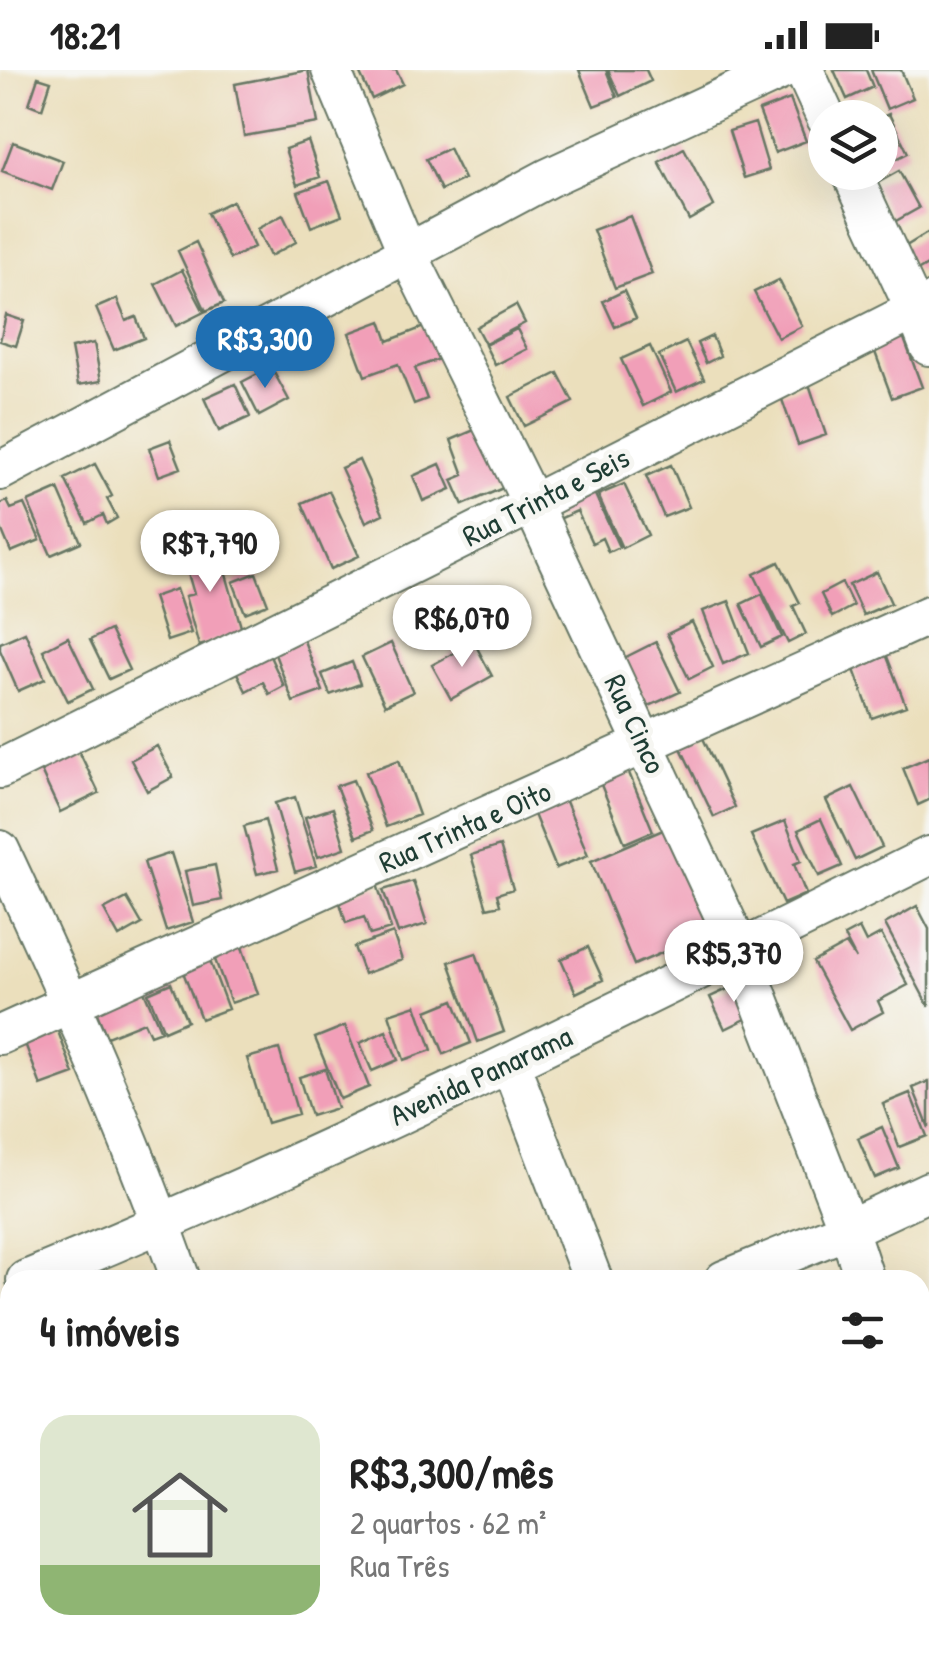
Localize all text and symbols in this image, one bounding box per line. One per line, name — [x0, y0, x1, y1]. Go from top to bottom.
text: 18:21 — [50, 9, 121, 61]
map controls — [808, 100, 898, 190]
button: layers — [808, 100, 898, 190]
pin: R$3,300 — [173, 306, 357, 391]
text: R$3,300 — [218, 317, 312, 360]
street label: Rua Trinta e Seis — [455, 437, 636, 555]
pin: R$7,790 — [118, 510, 302, 595]
text: R$7,790 — [163, 521, 257, 564]
pin: R$6,070 — [370, 585, 554, 670]
text: R$6,070 — [415, 596, 509, 639]
street label: Rua Cinco — [596, 668, 676, 779]
street label: Rua Trinta e Oito — [373, 770, 557, 882]
pin: R$5,370 — [642, 920, 826, 1005]
text: R$5,370 — [686, 931, 782, 974]
street label: Avenida Panarama — [383, 1015, 578, 1135]
text: 4 imóveis — [40, 1302, 179, 1359]
icon: filters — [835, 1303, 890, 1358]
text: R$3,300/mês — [350, 1444, 553, 1501]
icon: home — [120, 1455, 240, 1575]
text: 2 quartos · 62 m² — [350, 1501, 546, 1544]
text: Rua Três — [350, 1544, 450, 1587]

